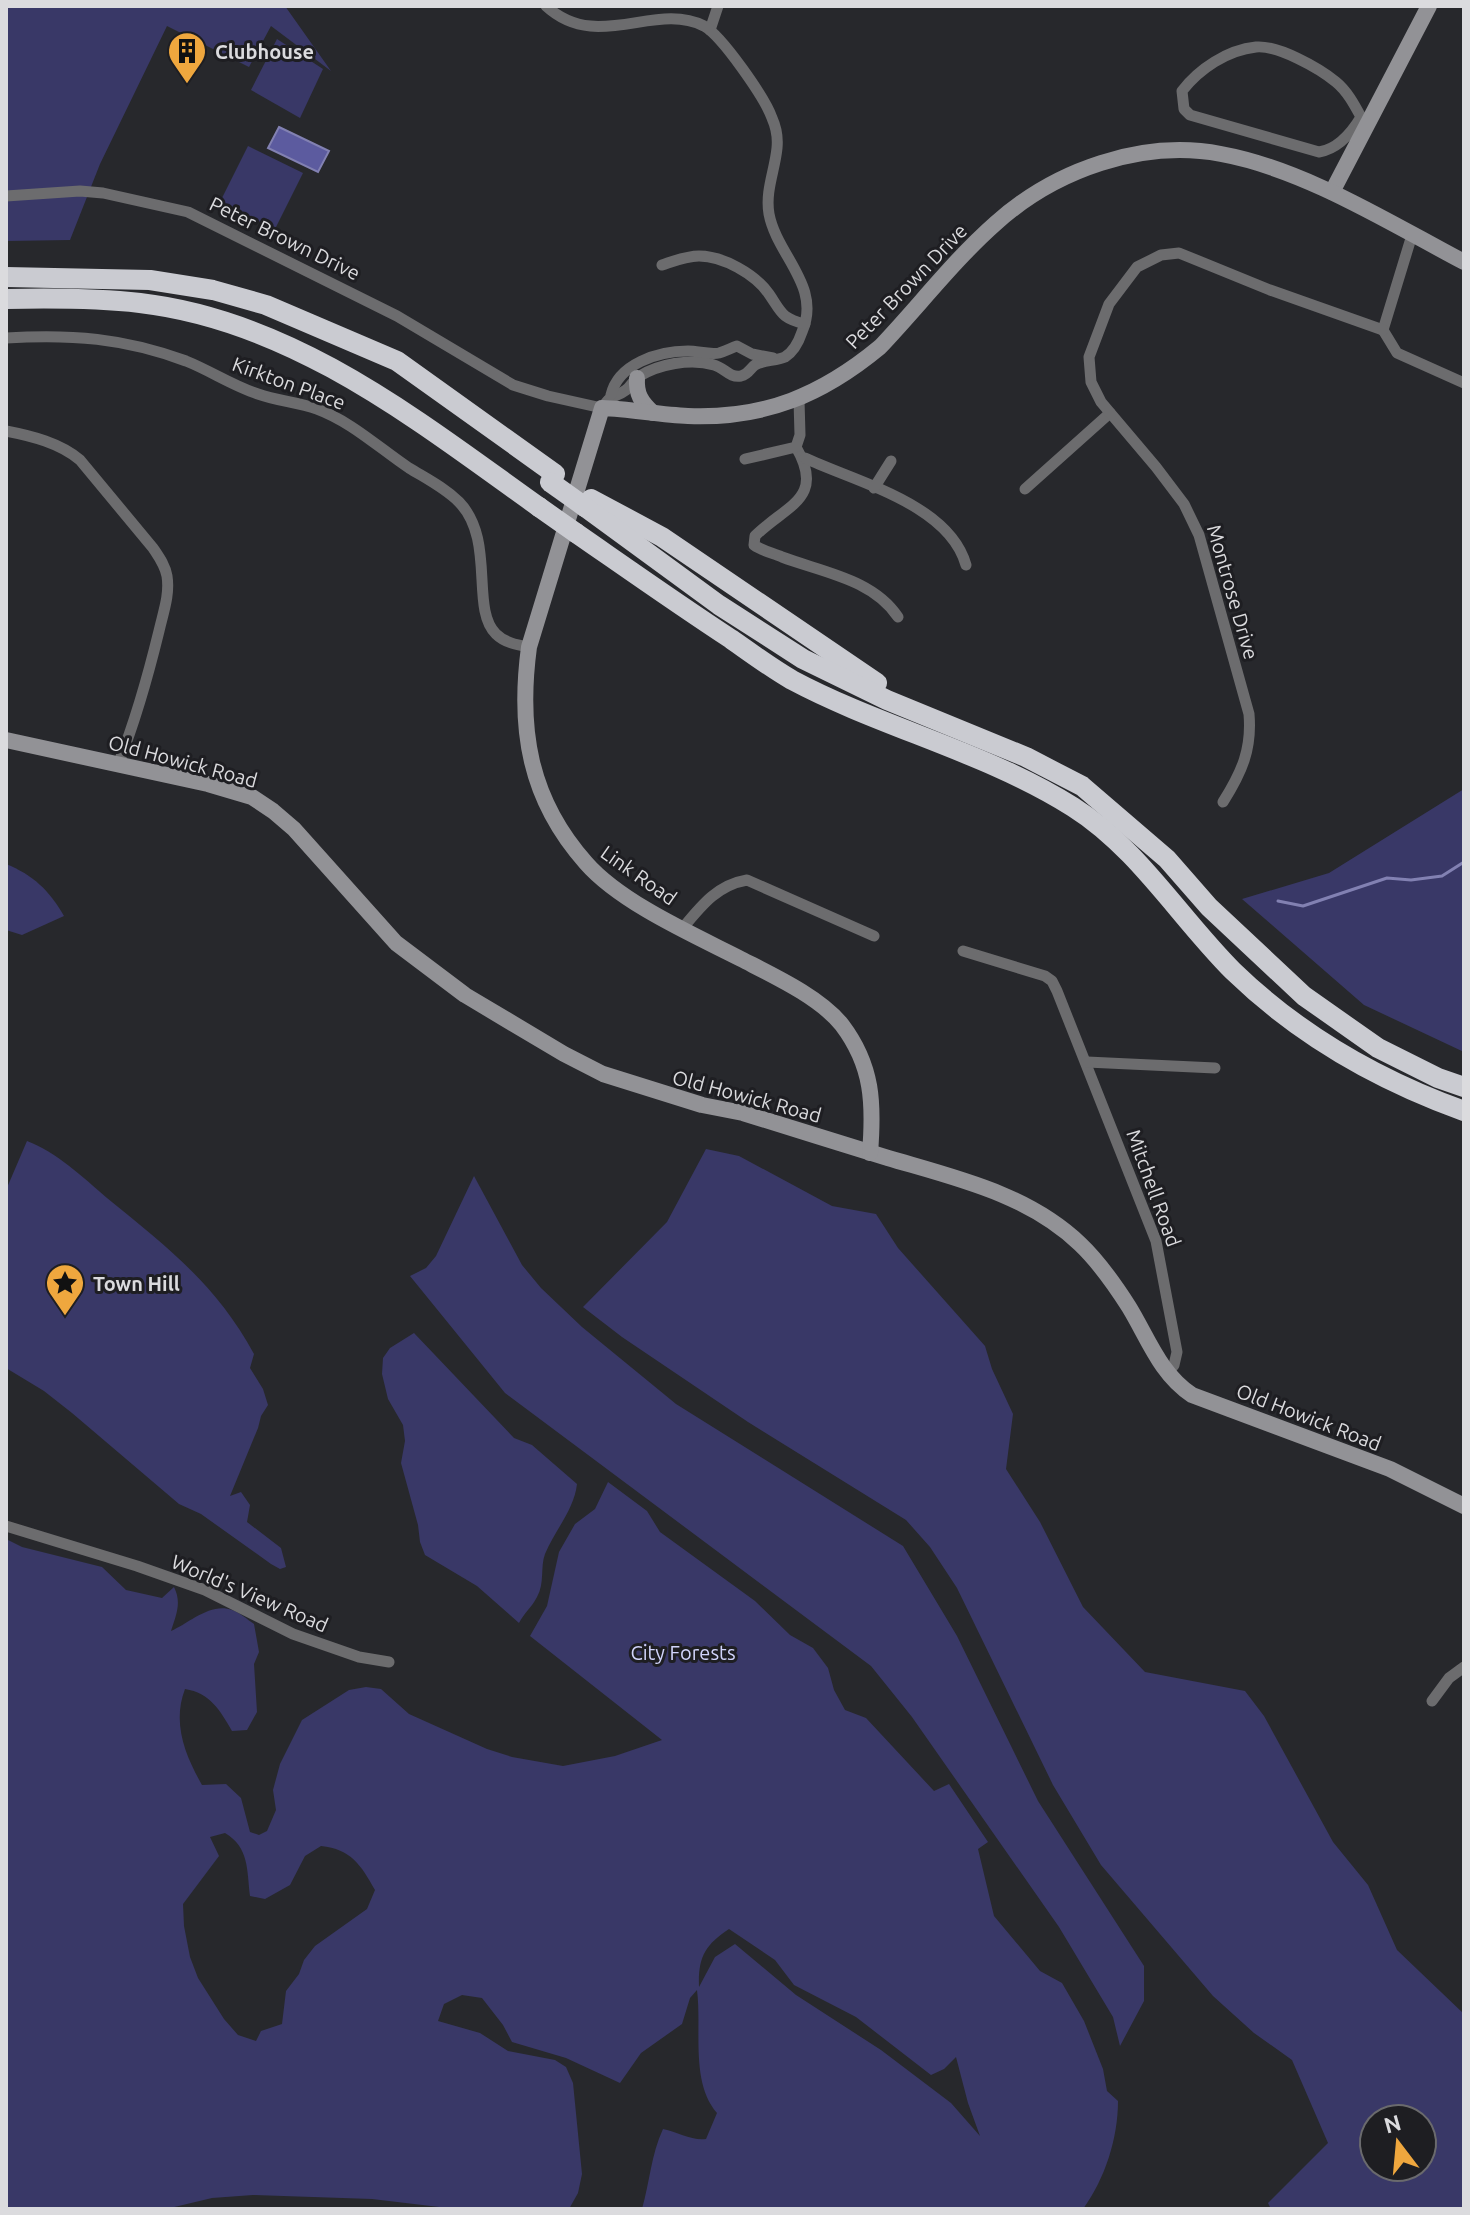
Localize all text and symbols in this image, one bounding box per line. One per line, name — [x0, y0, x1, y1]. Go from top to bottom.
building icon: Clubhouse — [166, 30, 208, 85]
place label: Clubhouse — [215, 40, 314, 63]
street label: Peter Brown Drive — [206, 192, 364, 284]
street label: Peter Brown Drive — [841, 219, 971, 353]
street label: Kirkton Place — [229, 352, 349, 414]
street label: Montrose Drive — [1203, 522, 1263, 662]
street label: Old Howick Road — [106, 730, 260, 792]
street label: Link Road — [597, 841, 681, 909]
street label: Old Howick Road — [670, 1065, 824, 1127]
street label: Mitchell Road — [1122, 1126, 1186, 1250]
place icon: Town Hill — [44, 1262, 86, 1317]
place label: Town Hill — [93, 1272, 180, 1295]
street label: Old Howick Road — [1233, 1379, 1385, 1455]
street label: World's View Road — [168, 1550, 332, 1636]
park label: City Forests — [630, 1641, 736, 1664]
north arrow — [1358, 2103, 1438, 2183]
text: N — [1381, 2109, 1404, 2138]

